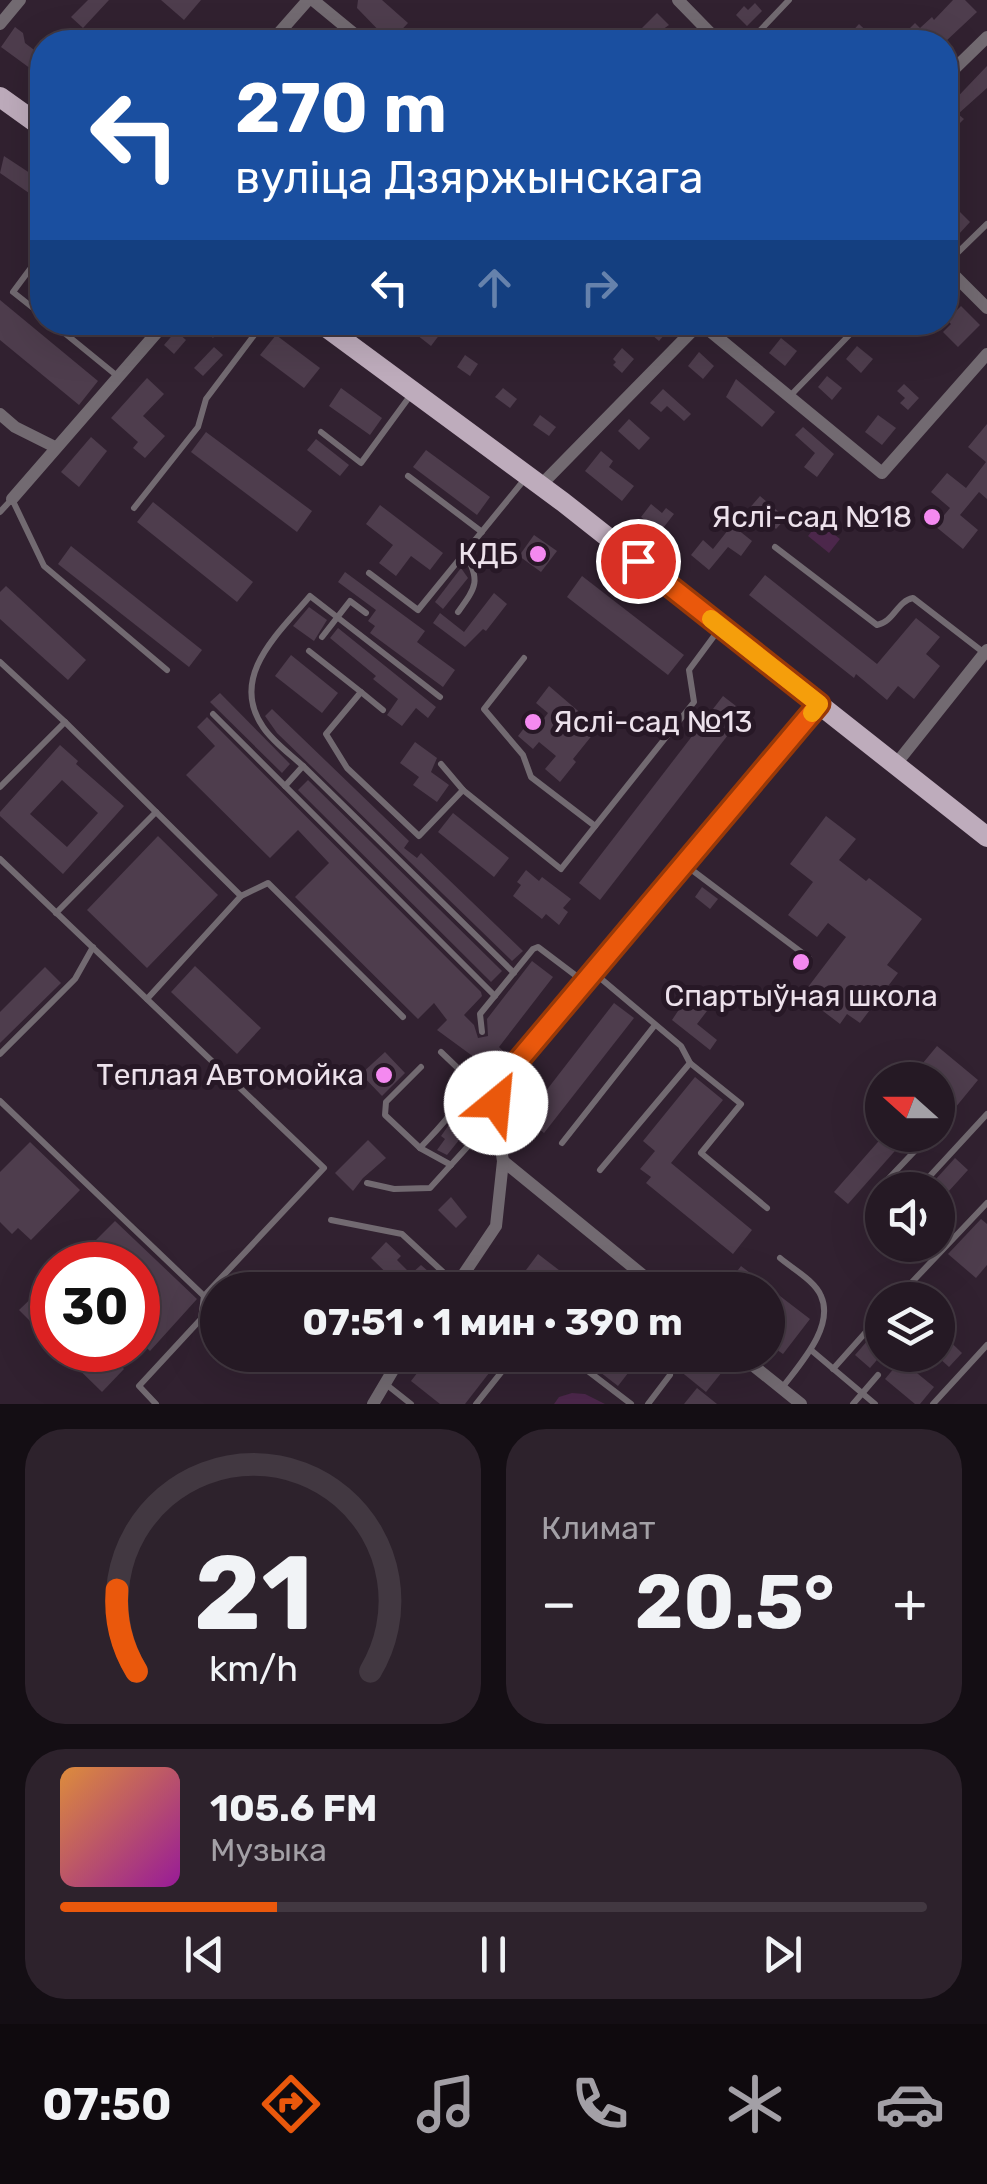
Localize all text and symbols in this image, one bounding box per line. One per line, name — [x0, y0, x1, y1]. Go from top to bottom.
text: 270 m — [235, 67, 447, 150]
icon: left — [70, 70, 200, 200]
text: вуліца Дзяржынскага — [235, 151, 704, 204]
icon: left — [362, 260, 417, 315]
icon: ahead — [467, 260, 522, 315]
icon: right — [572, 260, 627, 315]
place label: Яслі-сад №18 — [711, 499, 912, 535]
marker: Яслі-сад №18 — [921, 506, 943, 528]
pin — [596, 519, 681, 604]
icon: arrive — [611, 534, 666, 589]
place label: КДБ — [458, 536, 518, 572]
marker: КДБ — [527, 543, 549, 565]
place label: Яслі-сад №13 — [553, 704, 753, 740]
marker: Яслі-сад №13 — [522, 711, 544, 733]
marker: Спартыўная школа — [790, 951, 812, 973]
place label: Спартыўная школа — [664, 978, 938, 1014]
position arrow — [444, 1051, 548, 1155]
place label: Теплая Автомойка — [96, 1057, 364, 1093]
north arrow — [865, 1062, 955, 1152]
map controls — [865, 1062, 955, 1372]
marker: Теплая Автомойка — [373, 1064, 395, 1086]
button: sound — [865, 1172, 955, 1262]
speed limit sign: 30 — [30, 1242, 160, 1372]
button: layers — [865, 1282, 955, 1372]
text: 07:51 · 1 мин · 390 m — [302, 1299, 683, 1345]
text: Климат — [541, 1509, 655, 1547]
text: 21 — [193, 1532, 313, 1655]
text: 20.5° — [635, 1558, 835, 1647]
text: − — [541, 1571, 577, 1636]
text: + — [893, 1571, 927, 1636]
text: km/h — [208, 1648, 298, 1690]
text: 105.6 FM — [210, 1785, 378, 1831]
text: Музыка — [210, 1831, 327, 1869]
icon: previous — [177, 1927, 232, 1982]
icon: pause — [466, 1927, 521, 1982]
icon: next — [755, 1927, 810, 1982]
icon: directions — [256, 2069, 326, 2139]
icon: music — [411, 2069, 481, 2139]
icon: phone — [565, 2069, 635, 2139]
icon: climate — [720, 2069, 790, 2139]
icon: car — [875, 2069, 945, 2139]
text: 07:50 — [42, 2078, 172, 2131]

